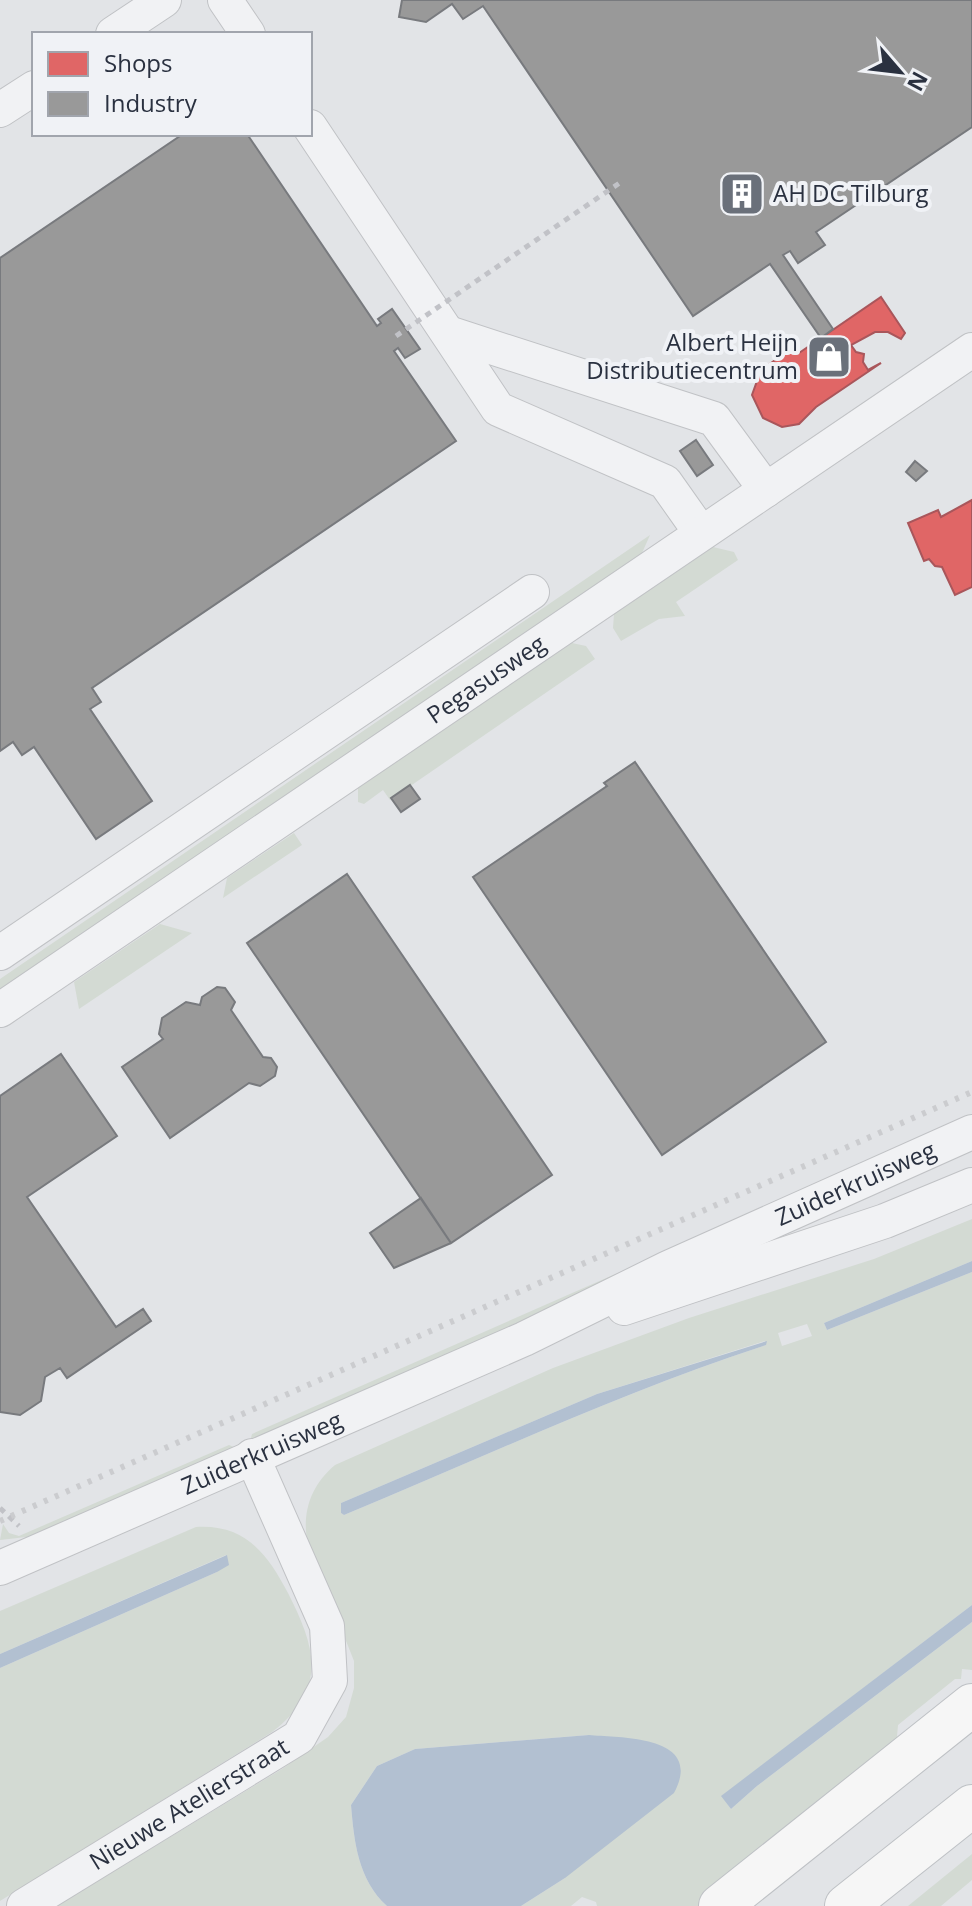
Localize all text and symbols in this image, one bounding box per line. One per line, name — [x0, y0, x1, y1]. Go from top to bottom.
legend — [32, 32, 312, 136]
north arrow — [860, 32, 940, 112]
text: Shops — [104, 46, 172, 79]
text: N — [901, 67, 936, 97]
text: Industry — [104, 86, 198, 119]
building icon: AH DC Tilburg — [718, 170, 766, 218]
place label: AH DC Tilburg — [773, 176, 928, 209]
place label: Albert Heijn Distributiecentrum — [586, 325, 798, 386]
shop icon: Albert Heijn Distributiecentrum — [805, 333, 853, 381]
street label: Pegasusweg — [420, 626, 552, 731]
street label: Zuiderkruisweg — [770, 1132, 940, 1233]
street label: Zuiderkruisweg — [176, 1402, 347, 1502]
street label: Nieuwe Atelierstraat — [83, 1729, 294, 1877]

